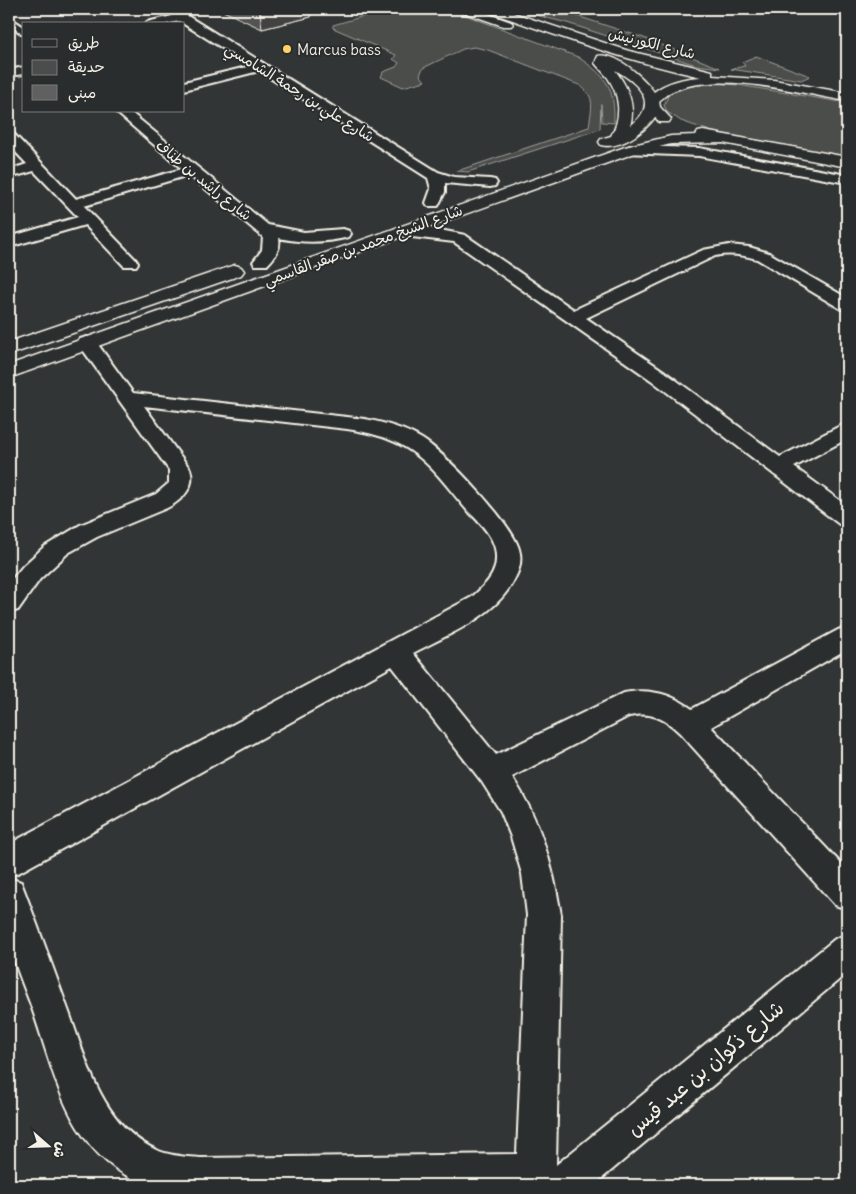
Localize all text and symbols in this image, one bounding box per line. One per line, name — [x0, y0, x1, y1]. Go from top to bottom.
legend — [22, 22, 185, 112]
street label: شارع الكورنيش — [606, 23, 697, 64]
text: طريق — [68, 33, 100, 52]
street label: شارع علي بن رحمة الشامسي — [220, 38, 378, 149]
place label: Marcus bass — [297, 40, 381, 59]
marker: Marcus bass — [281, 43, 293, 55]
text: حديقة — [68, 57, 105, 76]
text: مبنى — [68, 83, 96, 103]
street label: شارع راشد بن طناف — [152, 135, 256, 225]
street label: شارع الشيخ محمد بن صقر القاسمي — [261, 200, 466, 294]
street label: شارع ذكوان بن عبد قيس — [621, 994, 791, 1143]
north arrow — [22, 1122, 72, 1172]
text: ش — [49, 1140, 71, 1161]

